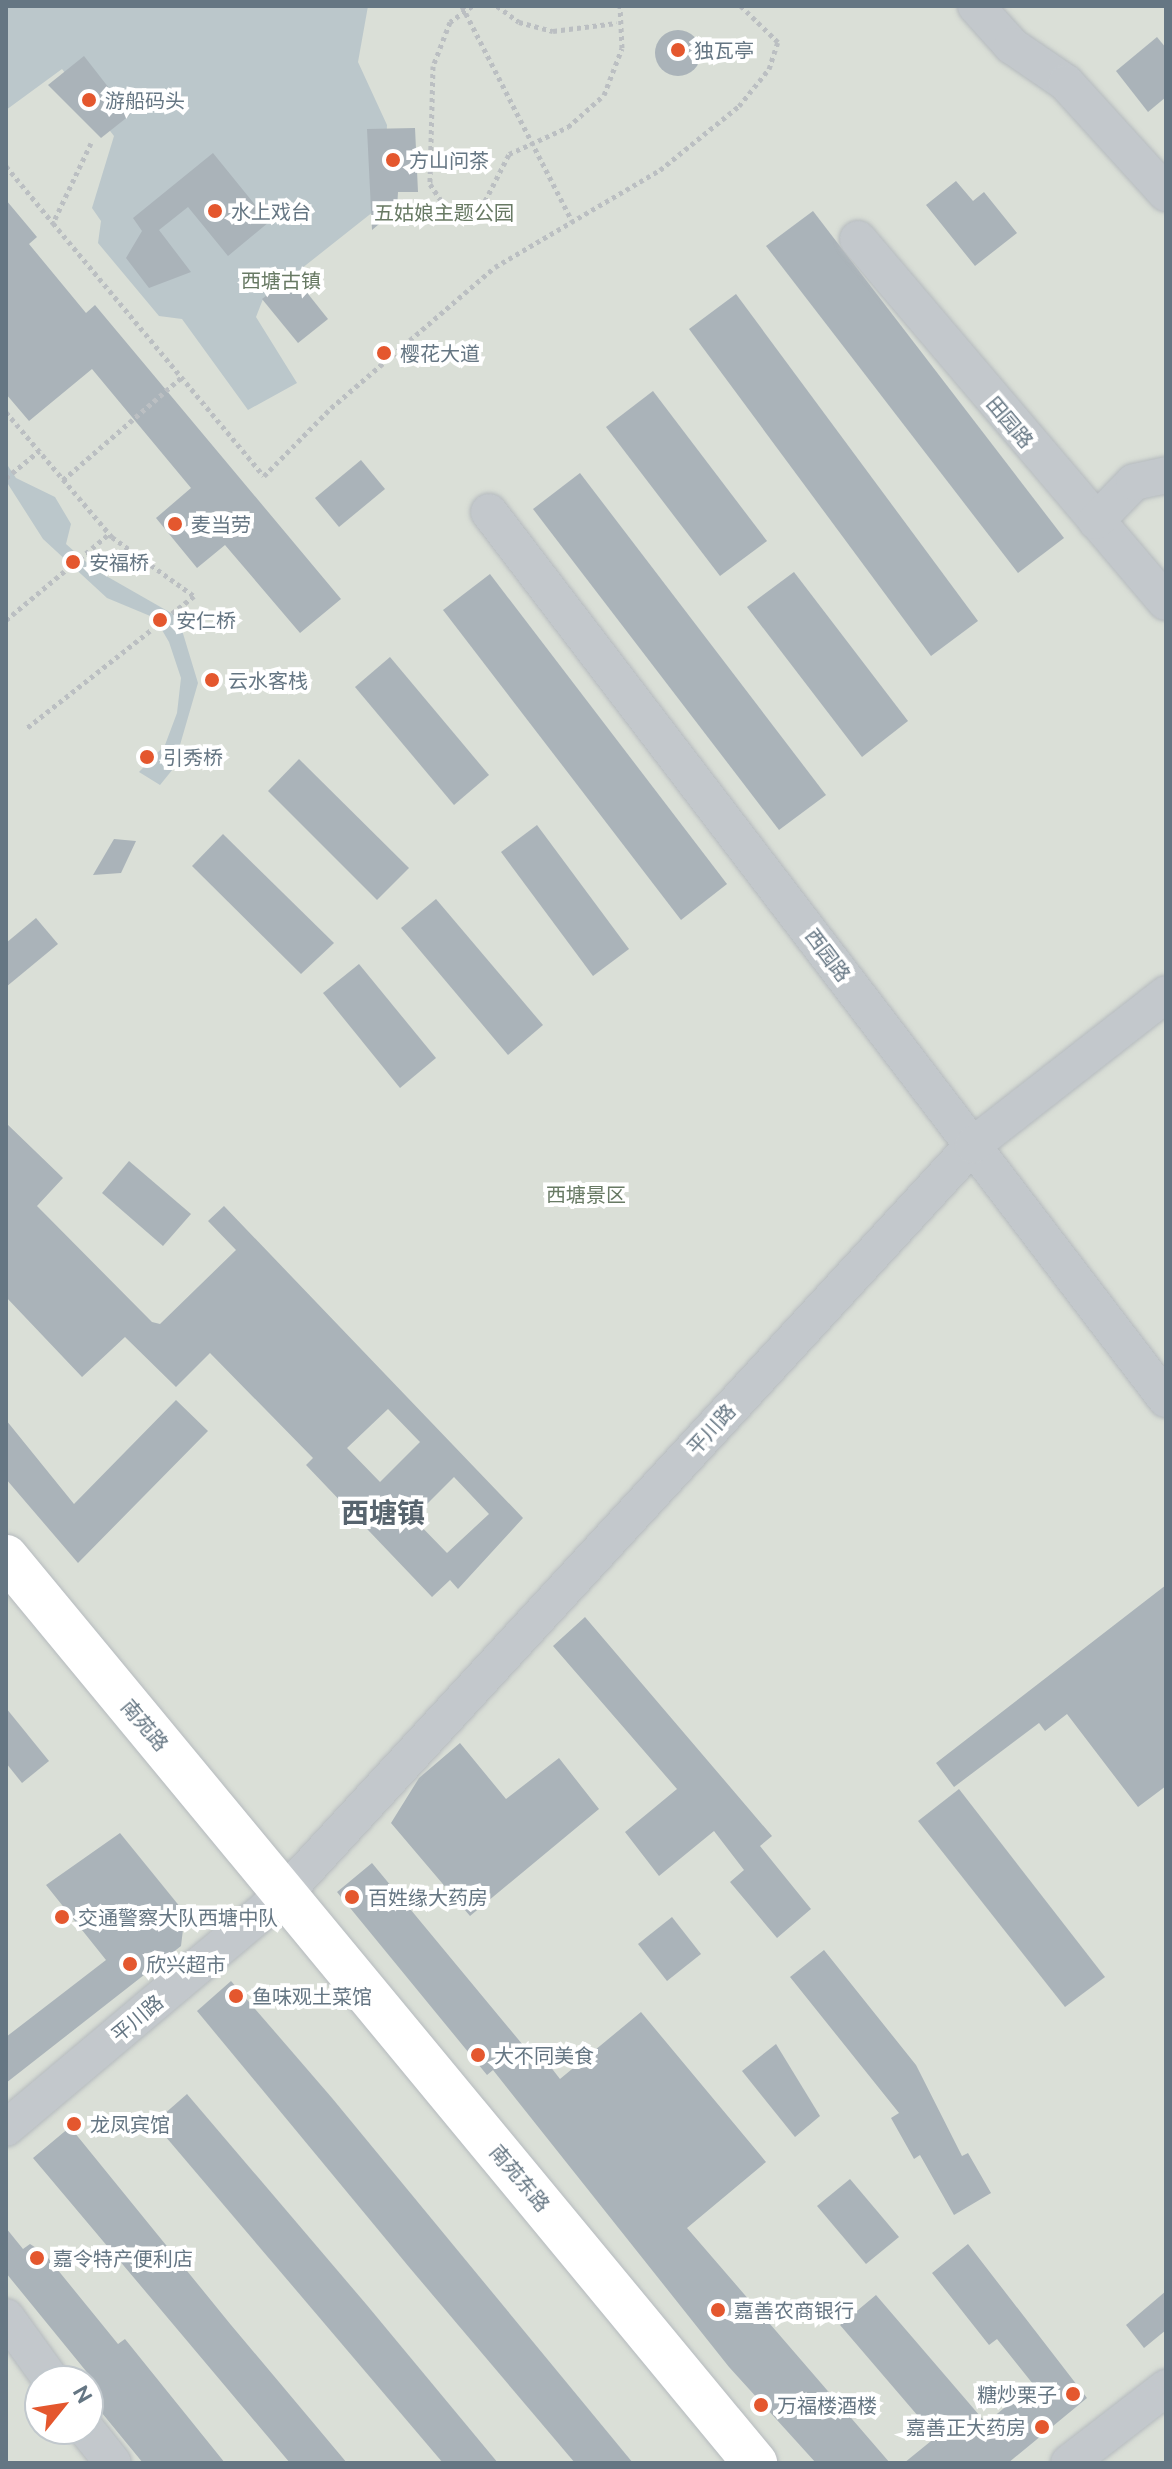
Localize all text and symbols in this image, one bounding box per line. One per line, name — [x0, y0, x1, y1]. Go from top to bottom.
place label: 独瓦亭 — [694, 38, 754, 62]
marker: 独瓦亭 — [669, 41, 687, 59]
place label: 游船码头 — [105, 88, 185, 112]
marker: 游船码头 — [80, 91, 98, 109]
place label: 方山问茶 — [409, 148, 489, 172]
marker: 方山问茶 — [384, 151, 402, 169]
place label: 水上戏台 — [231, 199, 311, 223]
park label: 五姑娘主题公园 — [374, 200, 514, 224]
marker: 水上戏台 — [206, 202, 224, 220]
park label: 西塘古镇 — [241, 268, 321, 292]
place label: 樱花大道 — [400, 341, 480, 365]
marker: 樱花大道 — [375, 344, 393, 362]
street label: 田园路 — [982, 391, 1038, 453]
place label: 麦当劳 — [191, 512, 251, 536]
marker: 麦当劳 — [166, 515, 184, 533]
place label: 安福桥 — [89, 550, 149, 574]
marker: 安福桥 — [64, 553, 82, 571]
place label: 安仁桥 — [176, 608, 236, 632]
marker: 安仁桥 — [151, 611, 169, 629]
place label: 云水客栈 — [228, 668, 308, 692]
marker: 云水客栈 — [203, 671, 221, 689]
place label: 引秀桥 — [163, 745, 223, 769]
marker: 引秀桥 — [138, 748, 156, 766]
street label: 西园路 — [800, 924, 856, 986]
park label: 西塘景区 — [546, 1182, 626, 1206]
street label: 平川路 — [682, 1399, 740, 1459]
district label: 西塘镇 — [341, 1496, 425, 1530]
street label: 南苑路 — [117, 1694, 173, 1756]
place label: 百姓缘大药房 — [368, 1885, 488, 1909]
marker: 百姓缘大药房 — [343, 1888, 361, 1906]
place label: 交通警察大队西塘中队 — [78, 1905, 278, 1929]
marker: 交通警察大队西塘中队 — [53, 1908, 71, 1926]
place label: 欣兴超市 — [146, 1952, 226, 1976]
marker: 欣兴超市 — [121, 1955, 139, 1973]
place label: 鱼味观土菜馆 — [252, 1984, 372, 2008]
marker: 鱼味观土菜馆 — [227, 1987, 245, 2005]
street label: 平川路 — [106, 1990, 168, 2046]
place label: 大不同美食 — [494, 2043, 594, 2067]
marker: 大不同美食 — [469, 2046, 487, 2064]
place label: 龙凤宾馆 — [90, 2112, 170, 2136]
marker: 龙凤宾馆 — [65, 2115, 83, 2133]
street label: 南苑东路 — [485, 2140, 555, 2216]
place label: 嘉令特产便利店 — [53, 2246, 193, 2270]
marker: 嘉令特产便利店 — [28, 2249, 46, 2267]
place label: 嘉善农商银行 — [734, 2298, 854, 2322]
marker: 嘉善农商银行 — [709, 2301, 727, 2319]
north arrow — [24, 2365, 104, 2445]
text: N — [69, 2380, 98, 2407]
place label: 糖炒栗子 — [977, 2382, 1057, 2406]
marker: 糖炒栗子 — [1064, 2385, 1082, 2403]
place label: 万福楼酒楼 — [777, 2393, 877, 2417]
marker: 万福楼酒楼 — [752, 2396, 770, 2414]
place label: 嘉善正大药房 — [906, 2415, 1026, 2439]
marker: 嘉善正大药房 — [1033, 2418, 1051, 2436]

